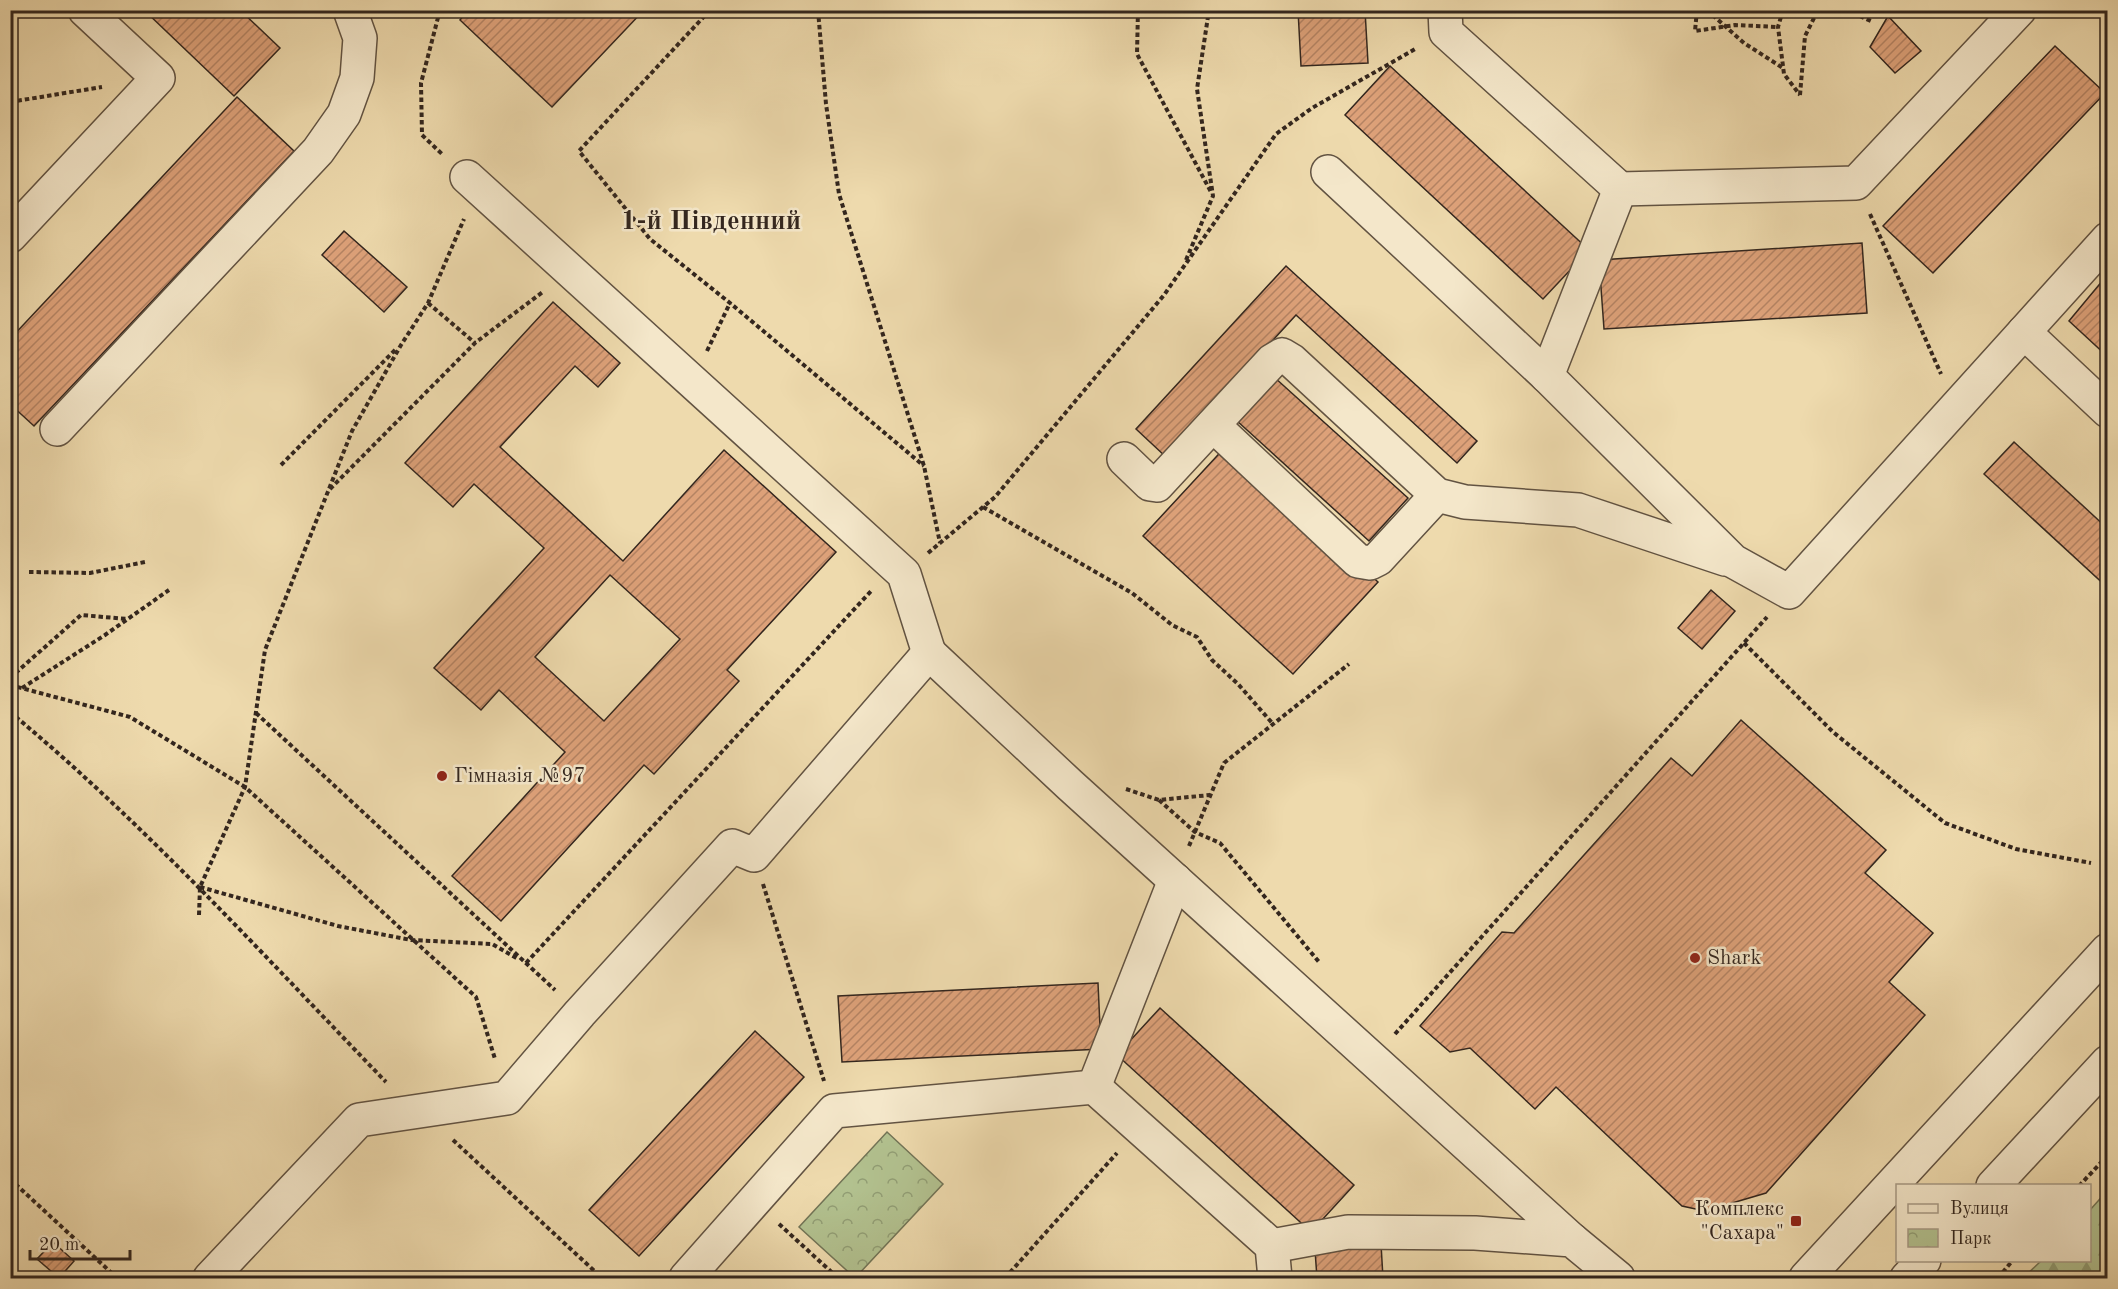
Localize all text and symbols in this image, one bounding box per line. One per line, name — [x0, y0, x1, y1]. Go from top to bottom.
district label: 1-й Південний — [621, 208, 801, 235]
place label: Гімназія №97 — [454, 766, 586, 787]
marker: Гімназія №97 — [435, 769, 449, 783]
place label: Shark — [1707, 948, 1761, 969]
marker: Shark — [1688, 951, 1702, 965]
legend — [1896, 1184, 2091, 1262]
place label: Комплекс "Сахара" — [1695, 1199, 1784, 1244]
text: Вулиця — [1950, 1200, 2009, 1218]
marker: Комплекс "Сахара" — [1789, 1214, 1803, 1228]
scale bar — [30, 1223, 130, 1261]
text: Парк — [1950, 1230, 1991, 1248]
text: 20 m — [39, 1236, 79, 1254]

